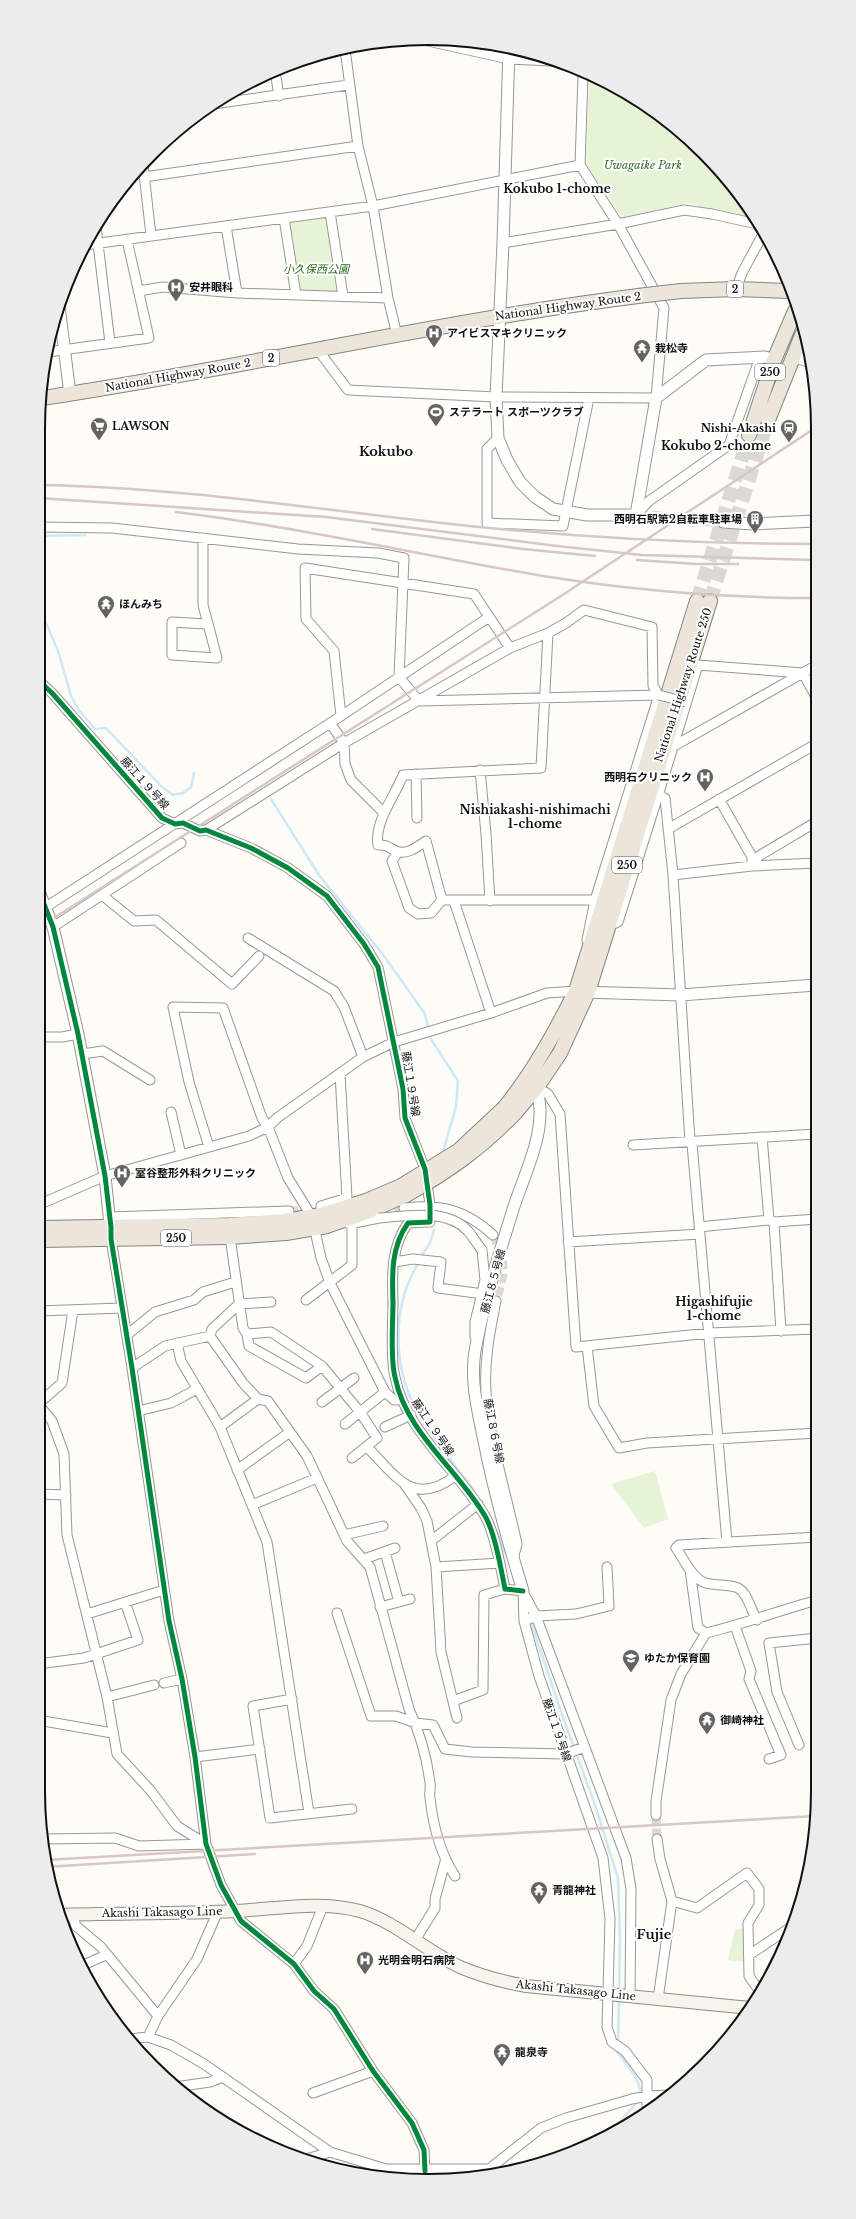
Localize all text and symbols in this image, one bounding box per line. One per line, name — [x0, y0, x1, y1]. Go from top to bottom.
park label: Uwagaike Park — [604, 158, 682, 172]
district label: Kokubo 1-chome — [503, 181, 611, 196]
park label: 小久保西公園 — [283, 262, 351, 276]
hospital icon: 安井眼科 — [166, 277, 186, 302]
place label: 安井眼科 — [189, 280, 233, 294]
road number: 2 — [727, 281, 743, 297]
street label: National Highway Route 2 — [494, 289, 642, 323]
hospital icon: アイビスマキクリニック — [424, 323, 444, 348]
place label: アイビスマキクリニック — [447, 326, 567, 340]
temple icon: 栽松寺 — [632, 338, 652, 363]
place label: 栽松寺 — [655, 341, 688, 355]
road number: 2 — [263, 350, 279, 366]
street label: National Highway Route 2 — [104, 355, 252, 395]
road number: 250 — [755, 364, 785, 380]
sports icon: ステラート スポーツクラブ — [426, 402, 446, 427]
place label: ステラート スポーツクラブ — [449, 405, 584, 419]
supermarket icon: LAWSON — [89, 416, 109, 441]
station icon: Nishi-Akashi — [779, 418, 799, 443]
place label: LAWSON — [112, 419, 170, 433]
place label: Nishi-Akashi — [701, 421, 776, 435]
district label: Kokubo 2-chome — [661, 438, 771, 453]
district label: Kokubo — [359, 443, 413, 460]
building icon: 西明石駅第2自転車駐車場 — [745, 509, 765, 534]
place label: 西明石駅第2自転車駐車場 — [614, 512, 742, 526]
temple icon: ほんみち — [96, 594, 116, 619]
place label: ほんみち — [119, 597, 163, 611]
street label: National Highway Route 250 — [651, 606, 715, 764]
street label: 藤江１９号線 — [118, 754, 172, 812]
hospital icon: 西明石クリニック — [695, 767, 715, 792]
place label: 西明石クリニック — [604, 770, 692, 784]
district label: Nishiakashi-nishimachi 1-chome — [460, 802, 611, 831]
road number: 250 — [612, 857, 642, 873]
street label: 藤江１９号線 — [399, 1050, 423, 1118]
hospital icon: 室谷整形外科クリニック — [112, 1163, 132, 1188]
place label: 室谷整形外科クリニック — [135, 1166, 256, 1180]
road number: 250 — [161, 1230, 191, 1246]
street label: 藤江８５号線 — [478, 1247, 508, 1315]
district label: Higashifujie 1-chome — [675, 1294, 753, 1323]
street label: 藤江１９号線 — [409, 1396, 457, 1458]
street label: 藤江８６号線 — [481, 1397, 507, 1465]
school or university icon: ゆたか保育園 — [621, 1648, 641, 1673]
place label: ゆたか保育園 — [644, 1651, 710, 1665]
street label: 藤江１９号線 — [540, 1697, 574, 1763]
temple icon: 御崎神社 — [697, 1710, 717, 1735]
place label: 御崎神社 — [720, 1713, 764, 1727]
temple icon: 青龍神社 — [529, 1880, 549, 1905]
place label: 青龍神社 — [552, 1883, 596, 1897]
street label: Akashi Takasago Line — [101, 1904, 222, 1920]
district label: Fujie — [637, 1926, 672, 1943]
hospital icon: 光明会明石病院 — [355, 1950, 375, 1975]
place label: 光明会明石病院 — [378, 1953, 455, 1967]
street label: Akashi Takasago Line — [514, 1977, 637, 2003]
temple icon: 龍泉寺 — [492, 2042, 512, 2067]
place label: 龍泉寺 — [515, 2045, 548, 2059]

